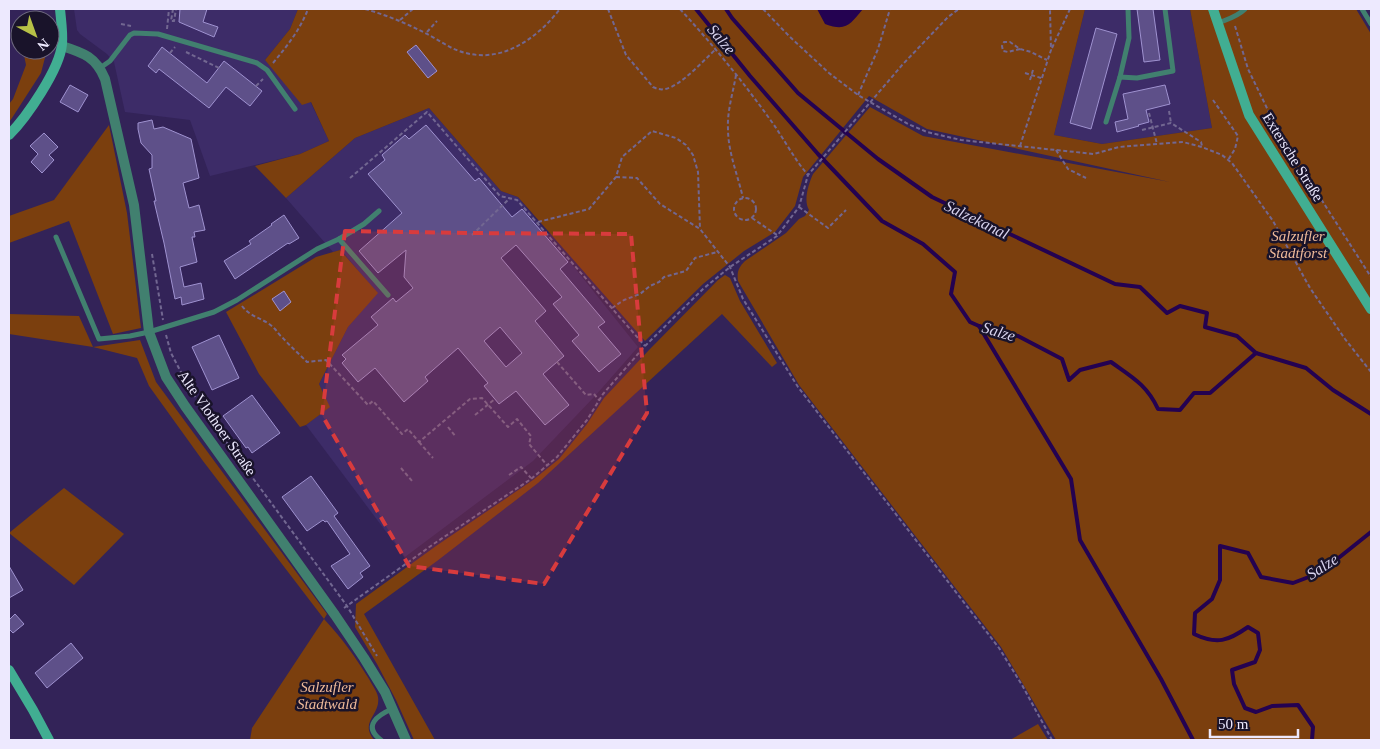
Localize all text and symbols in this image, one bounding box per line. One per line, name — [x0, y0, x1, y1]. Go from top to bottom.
north arrow — [10, 10, 60, 60]
water label: Salze — [704, 21, 739, 58]
text: N — [34, 35, 52, 53]
street label: Extersche Straße — [1259, 110, 1327, 204]
water label: Salzekanal — [942, 197, 1012, 243]
park label: Salzufler Stadtforst — [1269, 228, 1328, 261]
water label: Salze — [980, 318, 1017, 345]
street label: Alte Vlothoer Straße — [175, 367, 260, 479]
water label: Salze — [1303, 550, 1341, 583]
park label: Salzufler Stadtwald — [297, 679, 357, 712]
scale bar — [1210, 706, 1298, 738]
text: 50 m — [1218, 716, 1249, 732]

